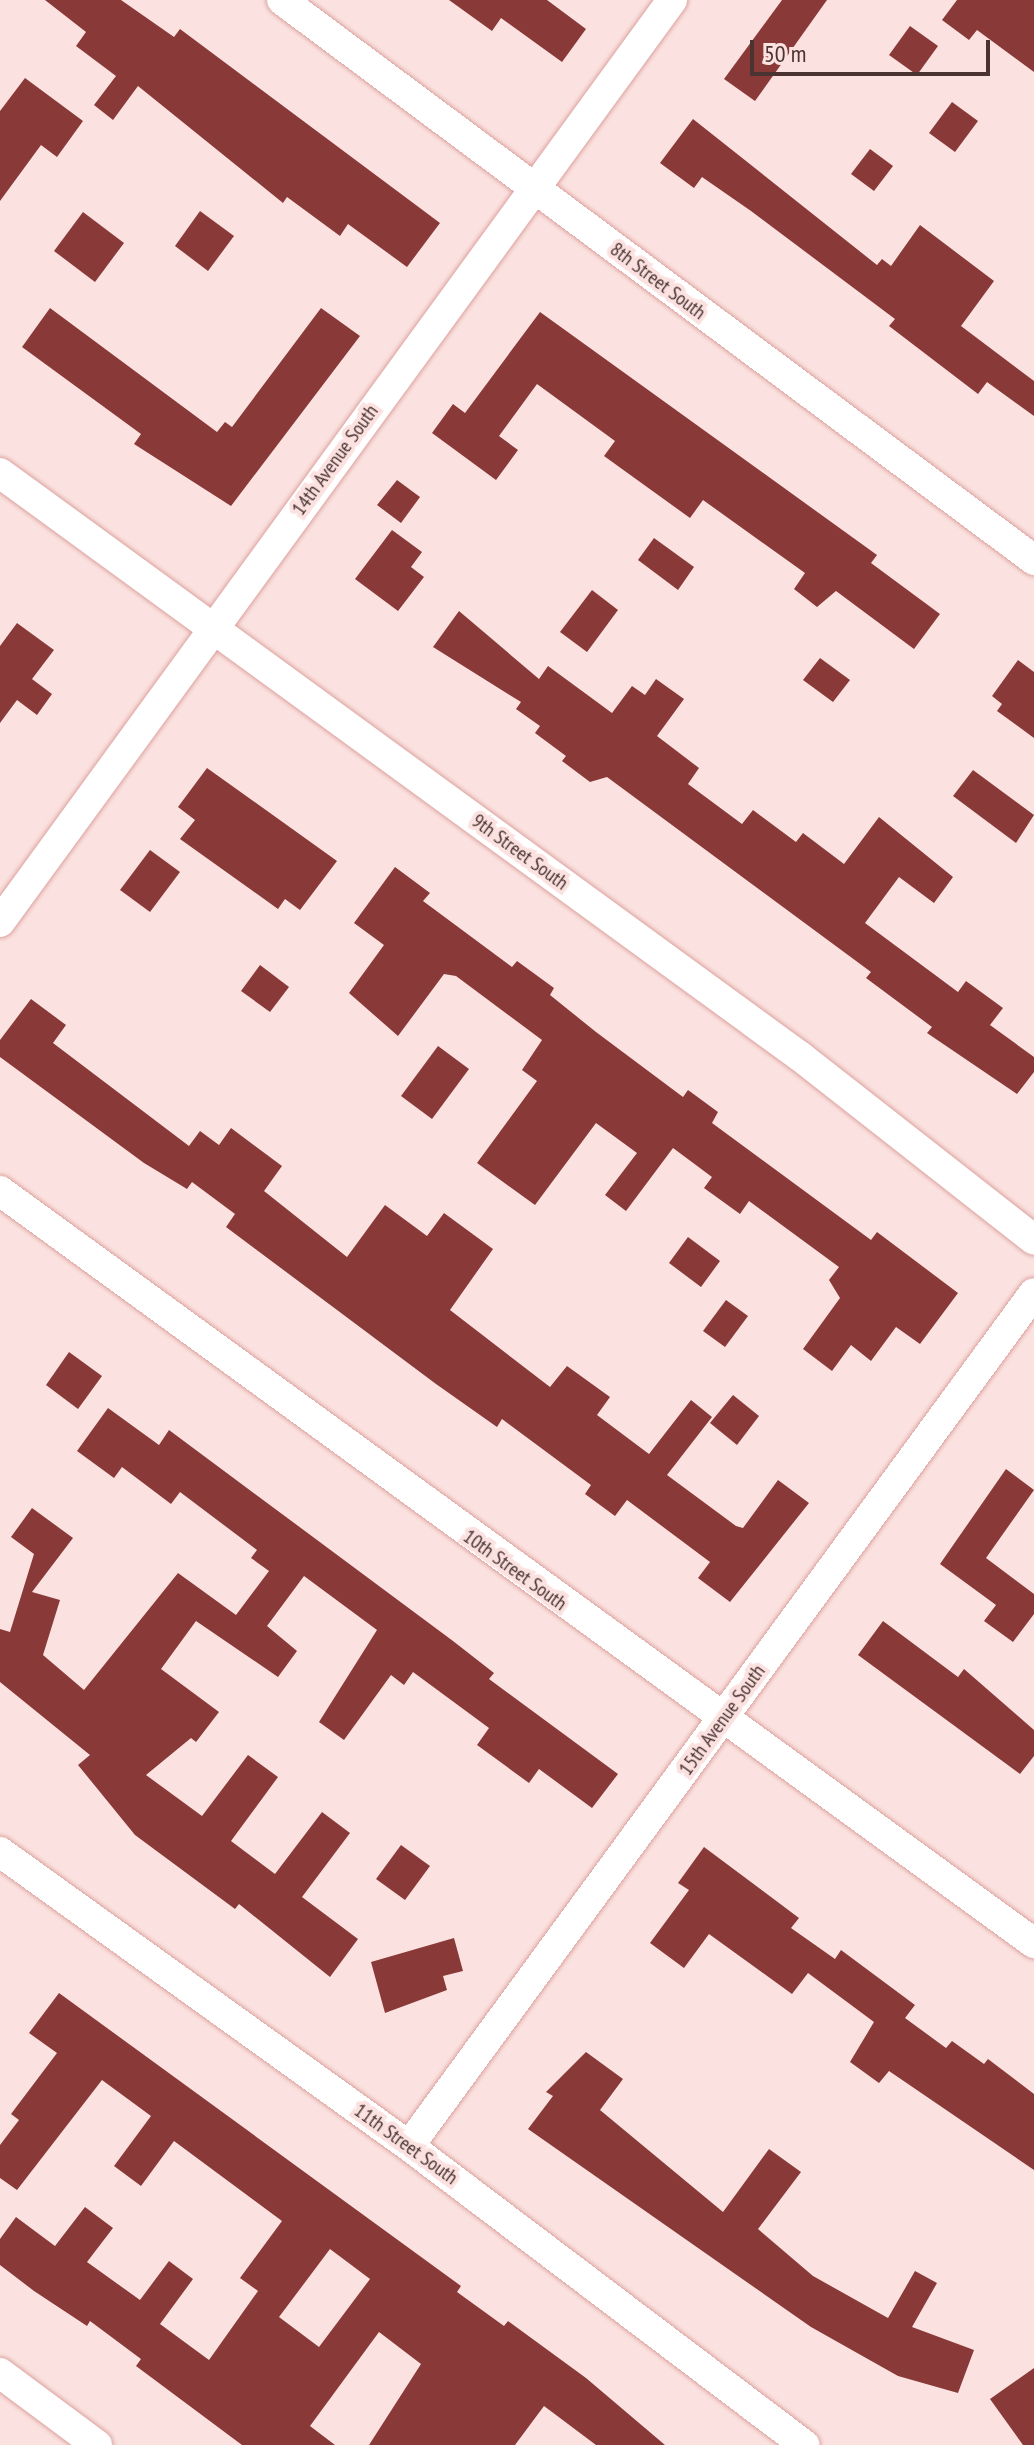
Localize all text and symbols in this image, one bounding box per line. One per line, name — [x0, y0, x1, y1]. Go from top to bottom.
scale bar — [754, 24, 994, 74]
text: 50 m — [764, 38, 806, 69]
street label: 8th Street South — [606, 237, 710, 325]
street label: 14th Avenue South — [287, 400, 383, 520]
street label: 9th Street South — [467, 809, 573, 895]
street label: 10th Street South — [458, 1524, 572, 1616]
street label: 15th Avenue South — [674, 1660, 770, 1780]
street label: 11th Street South — [349, 2098, 463, 2190]

